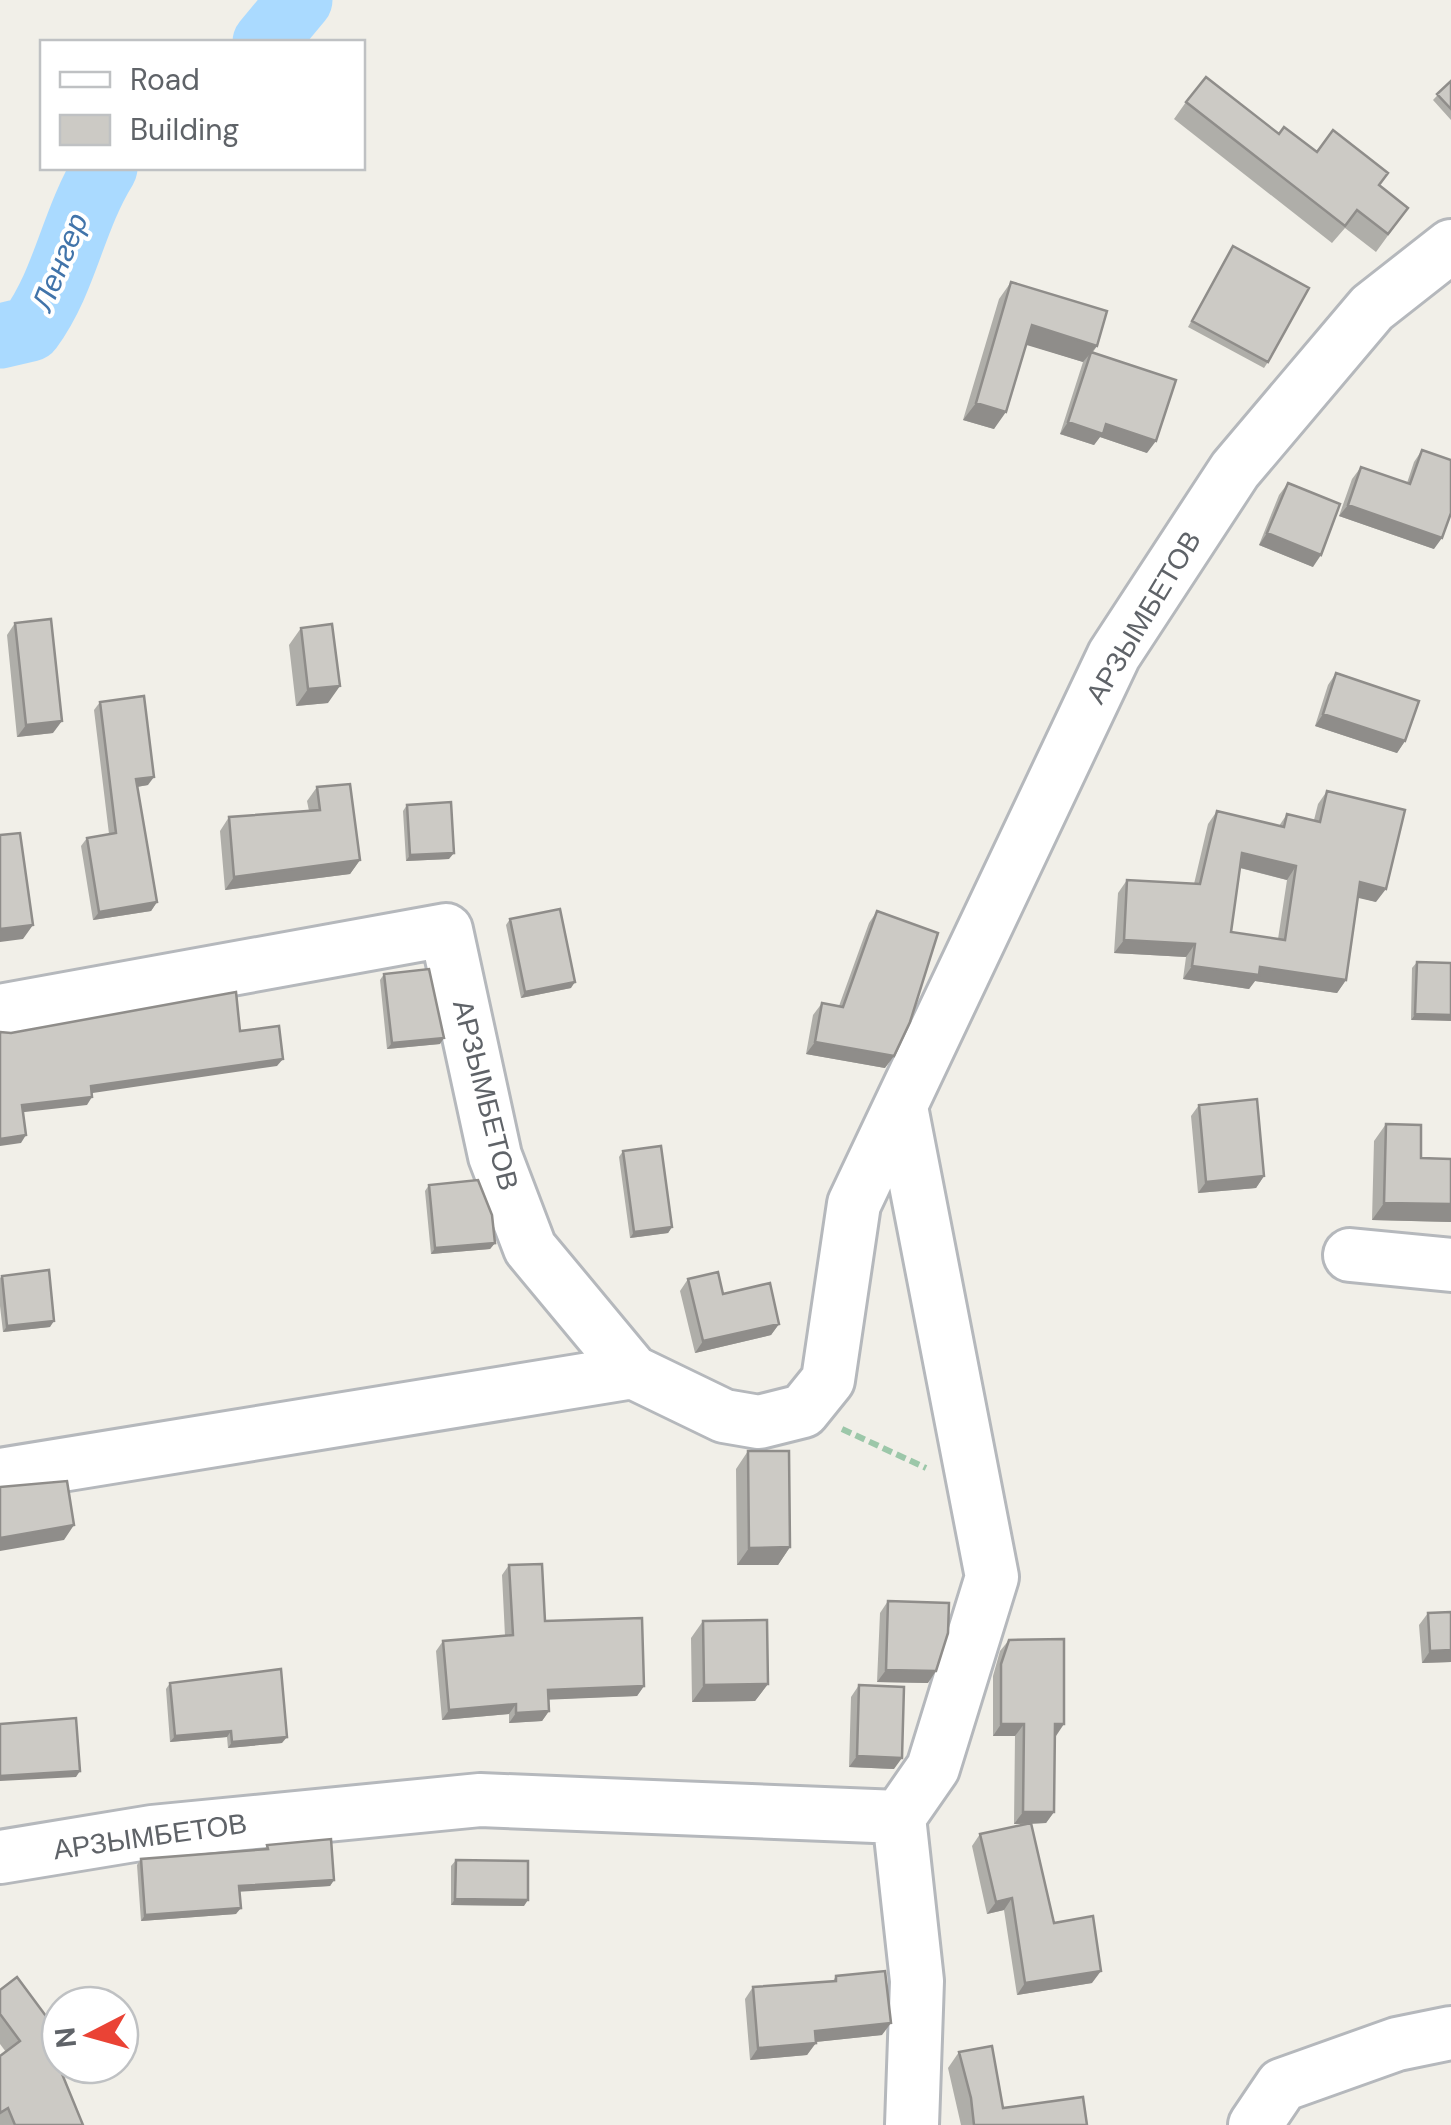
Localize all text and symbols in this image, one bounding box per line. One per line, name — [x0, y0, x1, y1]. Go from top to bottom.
legend — [40, 40, 365, 170]
text: Road — [130, 60, 200, 99]
text: Building — [130, 110, 239, 149]
water label: Ленгер — [22, 207, 97, 318]
street label: АРЗЫМБЕТОВ — [1077, 524, 1210, 710]
street label: АРЗЫМБЕТОВ — [444, 996, 527, 1194]
street label: АРЗЫМБЕТОВ — [51, 1805, 249, 1868]
north arrow — [40, 1985, 140, 2085]
text: N — [46, 2025, 85, 2050]

